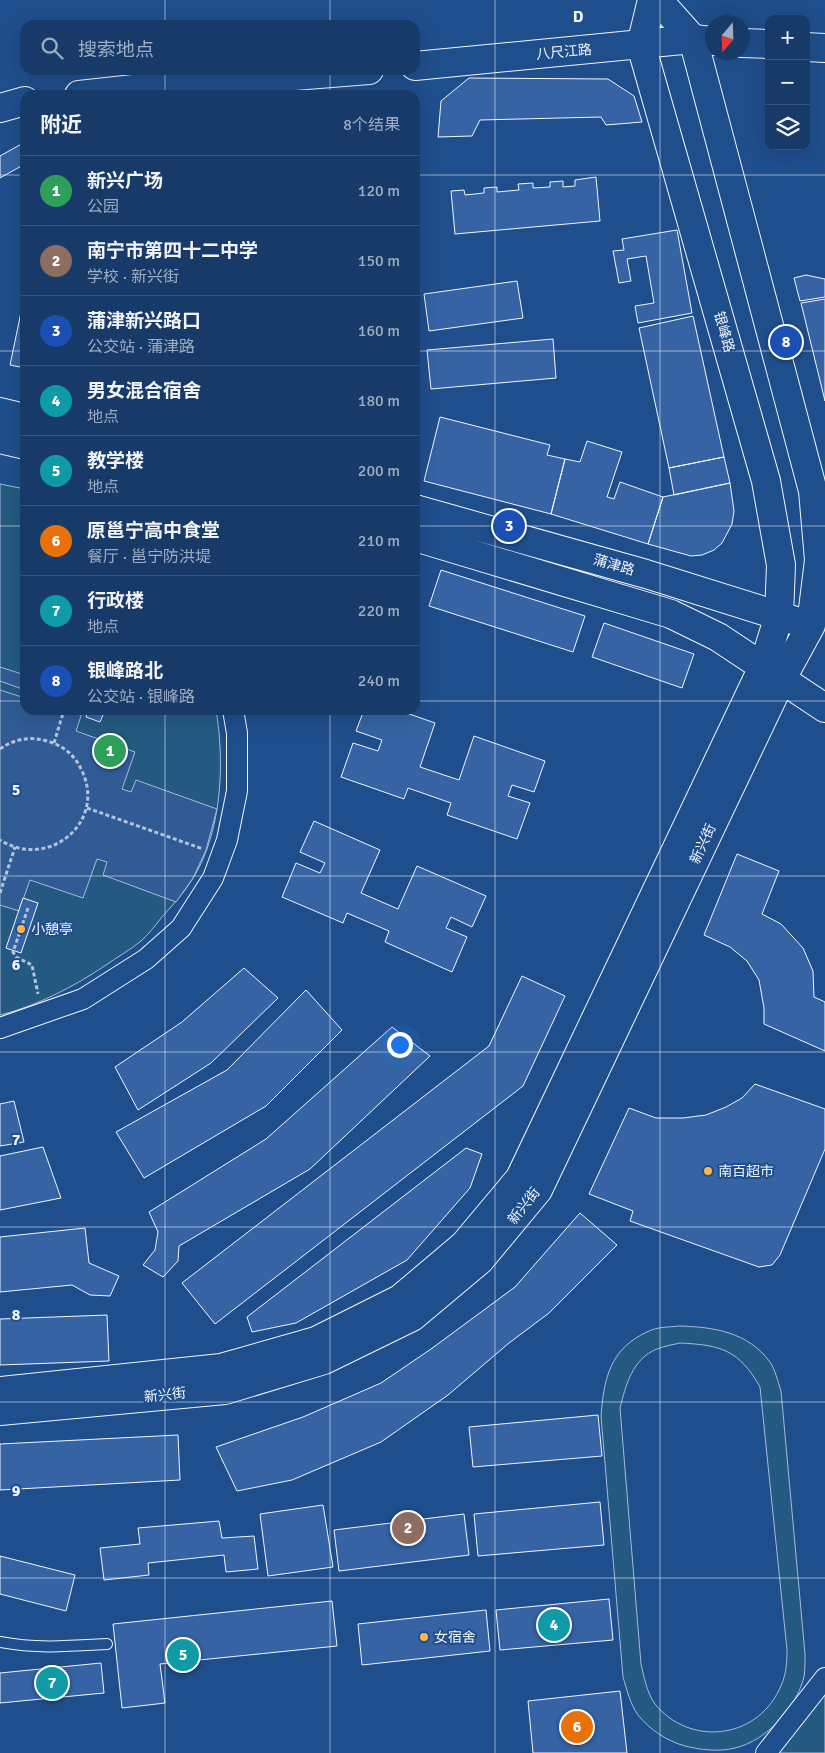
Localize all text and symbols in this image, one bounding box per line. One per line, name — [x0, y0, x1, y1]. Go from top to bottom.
text: D — [573, 7, 584, 27]
north arrow — [705, 15, 750, 60]
map controls — [765, 15, 810, 150]
button: + — [765, 15, 810, 60]
search box — [20, 20, 420, 75]
icon: search — [38, 34, 66, 62]
text: 搜索地点 — [78, 38, 154, 62]
street label: 八尺江路 — [535, 41, 593, 63]
button: − — [765, 60, 810, 105]
button: layers — [765, 105, 810, 150]
text: 附近 — [40, 112, 82, 138]
text: 8个结果 — [343, 115, 400, 135]
text: 新兴广场 — [87, 169, 163, 193]
text: 1 — [52, 181, 60, 201]
text: 120 m — [358, 181, 400, 201]
text: 公园 — [87, 197, 119, 217]
text: 南宁市第四十二中学 — [87, 239, 258, 263]
text: 2 — [52, 251, 60, 271]
text: 150 m — [358, 251, 400, 271]
text: 学校 · 新兴街 — [87, 267, 179, 287]
text: 蒲津新兴路口 — [87, 309, 201, 333]
street label: 银峰路 — [710, 309, 738, 355]
text: 3 — [52, 321, 60, 341]
text: 160 m — [358, 321, 400, 341]
pin: 8 — [770, 323, 802, 361]
text: 公交站 · 蒲津路 — [87, 337, 195, 357]
text: 男女混合宿舍 — [87, 379, 201, 403]
text: 4 — [52, 391, 60, 411]
text: 180 m — [358, 391, 400, 411]
text: 地点 — [87, 407, 119, 427]
text: 教学楼 — [87, 449, 144, 473]
text: 5 — [52, 461, 60, 481]
text: 200 m — [358, 461, 400, 481]
text: 地点 — [87, 477, 119, 497]
pin: 3 — [493, 507, 525, 545]
text: 原邕宁高中食堂 — [87, 519, 220, 543]
text: 6 — [52, 531, 60, 551]
text: 210 m — [358, 531, 400, 551]
text: 餐厅 · 邕宁防洪堤 — [87, 547, 211, 567]
street label: 蒲津路 — [591, 551, 637, 579]
text: 行政楼 — [87, 589, 144, 613]
text: 7 — [52, 601, 60, 621]
text: 220 m — [358, 601, 400, 621]
text: 地点 — [87, 617, 119, 637]
text: 银峰路北 — [87, 659, 163, 683]
text: 8 — [52, 671, 60, 691]
text: 240 m — [358, 671, 400, 691]
text: 公交站 · 银峰路 — [87, 687, 195, 707]
pin: 1 — [94, 732, 126, 770]
text: 5 — [12, 780, 20, 800]
street label: 新兴街 — [686, 821, 720, 867]
place label: 小憩亭 — [31, 921, 73, 938]
marker: 小憩亭 — [15, 923, 27, 935]
text: 6 — [12, 955, 21, 975]
your location — [387, 1032, 413, 1058]
text: 7 — [12, 1130, 21, 1150]
place label: 南百超市 — [718, 1163, 774, 1180]
marker: 南百超市 — [702, 1165, 714, 1177]
street label: 新兴街 — [504, 1184, 544, 1228]
text: 8 — [12, 1305, 21, 1325]
street label: 新兴街 — [143, 1384, 187, 1406]
text: 9 — [12, 1481, 21, 1501]
pin: 2 — [392, 1509, 424, 1547]
pin: 4 — [538, 1606, 570, 1644]
place label: 女宿舍 — [434, 1629, 476, 1646]
marker: 女宿舍 — [418, 1631, 430, 1643]
pin: 5 — [167, 1636, 199, 1674]
pin: 7 — [36, 1664, 68, 1702]
pin: 6 — [561, 1708, 593, 1746]

